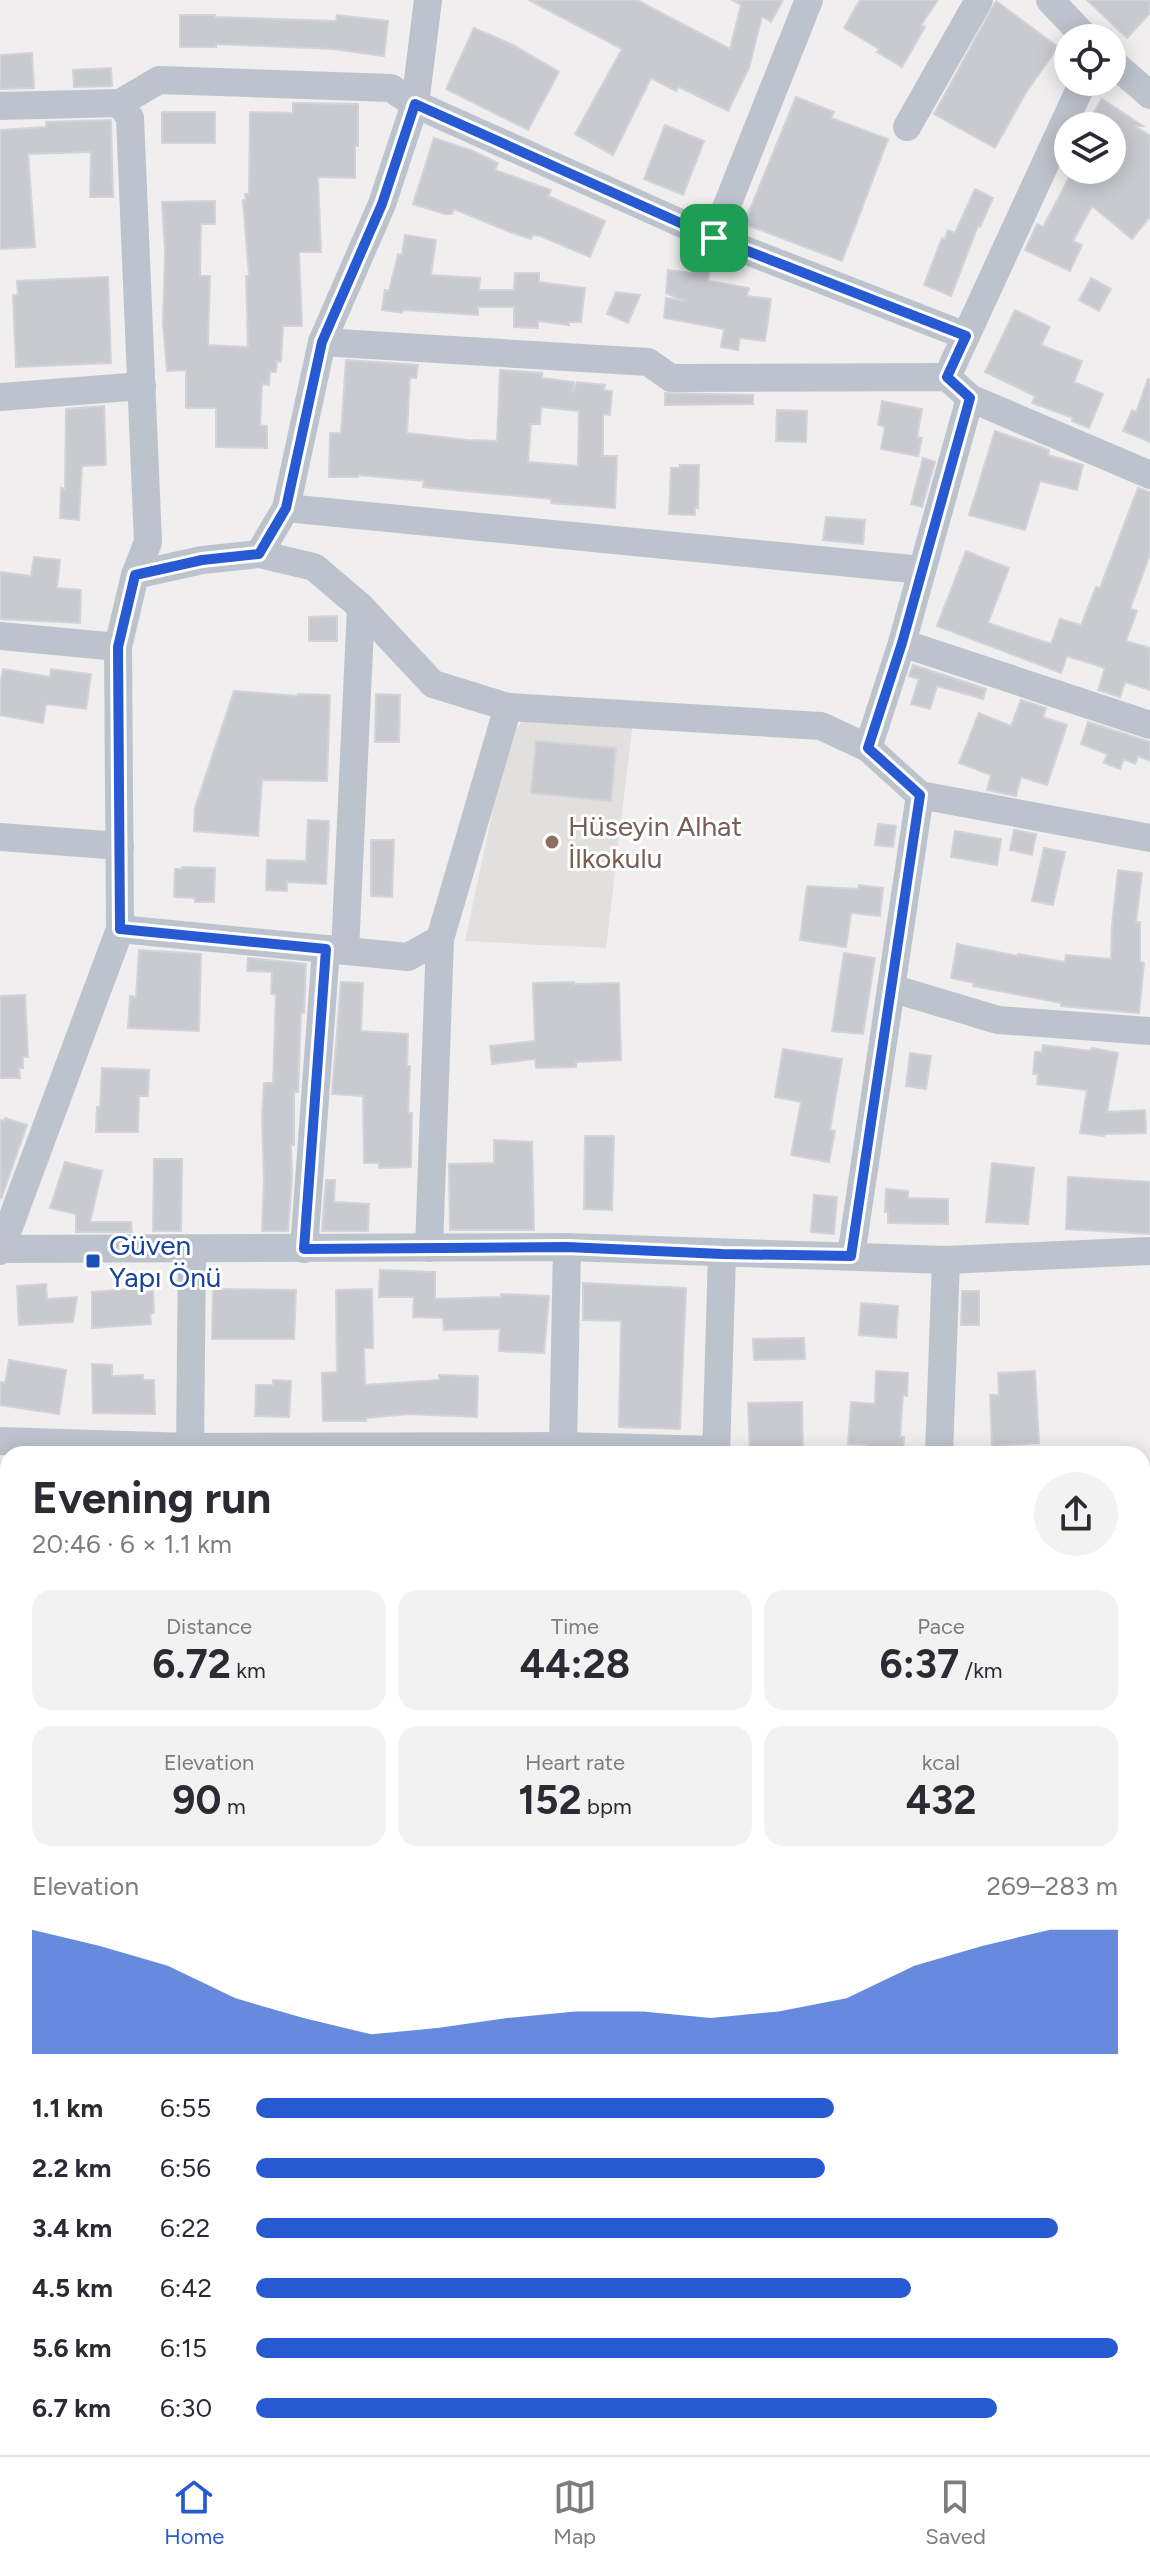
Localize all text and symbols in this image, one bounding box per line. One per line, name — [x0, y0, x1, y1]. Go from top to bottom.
map controls — [1054, 24, 1126, 184]
button: locate — [1054, 24, 1126, 96]
button: layers — [1054, 112, 1126, 184]
pin — [680, 204, 748, 272]
icon: arrive — [692, 216, 736, 260]
place label: Hüseyin Alhat İlkokulu — [568, 809, 742, 875]
marker: Hüseyin Alhat İlkokulu — [543, 833, 561, 851]
place label: Güven Yapı Önü — [109, 1228, 221, 1294]
marker: Güven Yapı Önü — [84, 1252, 102, 1270]
text: Evening run — [32, 1471, 271, 1524]
button: share — [1034, 1472, 1118, 1556]
text: 20:46 · 6 × 1.1 km — [32, 1528, 232, 1560]
text: Distance — [166, 1613, 252, 1640]
text: Time — [551, 1613, 599, 1640]
text: Pace — [917, 1613, 965, 1640]
text: 6.72 — [152, 1640, 231, 1688]
text: 44:28 — [520, 1640, 630, 1688]
text: 6:37 — [879, 1640, 959, 1688]
text: km — [231, 1657, 266, 1684]
text: /km — [959, 1657, 1003, 1684]
text: Elevation — [164, 1749, 254, 1776]
text: Heart rate — [525, 1749, 625, 1776]
text: kcal — [922, 1749, 960, 1776]
text: 90 — [172, 1776, 221, 1824]
text: 152 — [518, 1776, 582, 1824]
text: 432 — [906, 1776, 976, 1824]
text: m — [221, 1793, 246, 1820]
text: bpm — [582, 1793, 632, 1820]
text: Elevation — [32, 1870, 139, 1902]
text: 269–283 m — [987, 1870, 1118, 1902]
text: 1.1 km — [32, 2092, 103, 2124]
text: 6:55 — [160, 2092, 211, 2124]
text: 2.2 km — [32, 2152, 111, 2184]
text: 6:56 — [160, 2152, 211, 2184]
text: 3.4 km — [32, 2212, 112, 2244]
text: 6:22 — [160, 2212, 210, 2244]
text: 4.5 km — [32, 2272, 113, 2304]
text: 6:42 — [160, 2272, 212, 2304]
text: 5.6 km — [32, 2332, 111, 2364]
text: 6:15 — [160, 2332, 207, 2364]
text: 6.7 km — [32, 2392, 111, 2424]
text: 6:30 — [160, 2392, 212, 2424]
tab: Home — [164, 2475, 224, 2550]
tab: Map — [553, 2475, 597, 2550]
tab: Saved — [925, 2475, 986, 2550]

